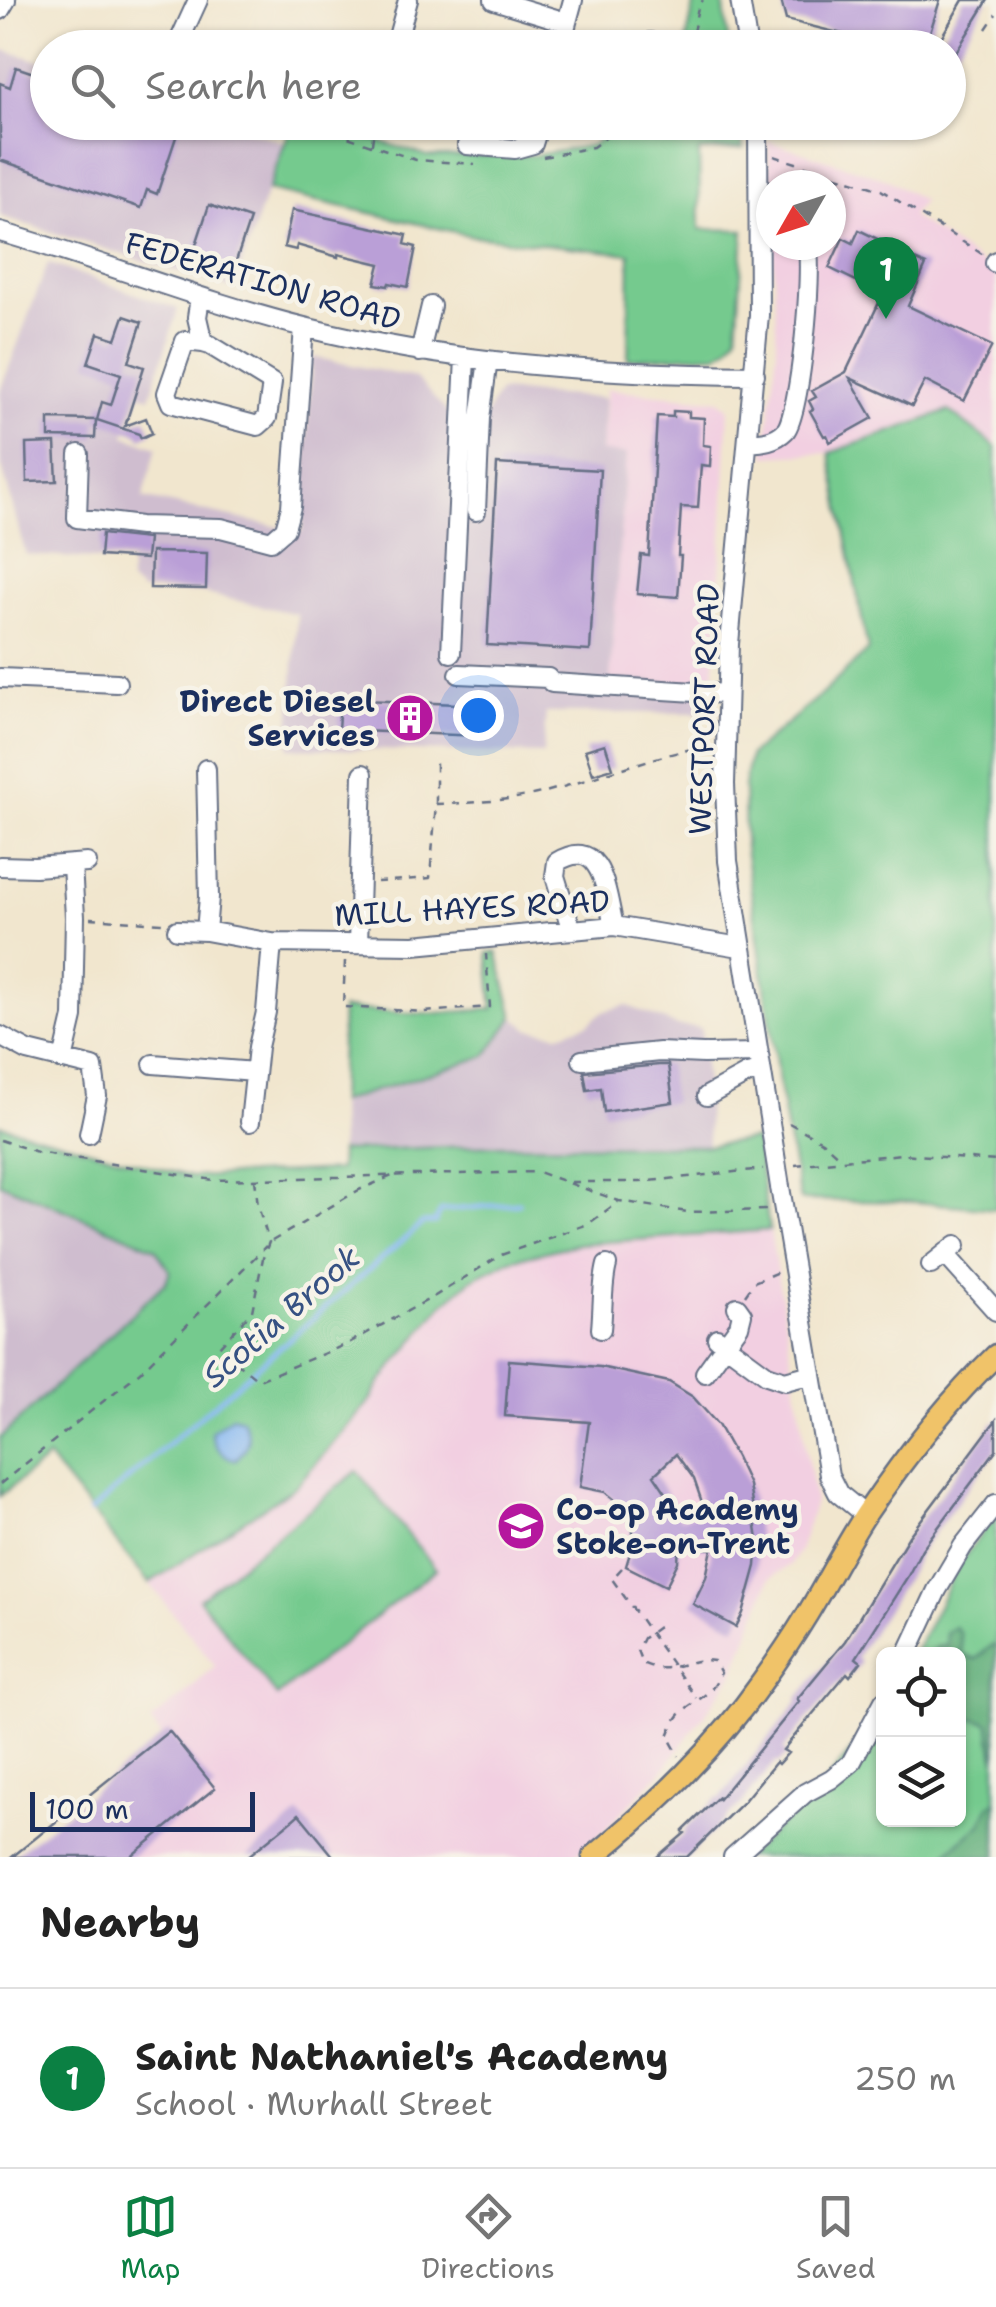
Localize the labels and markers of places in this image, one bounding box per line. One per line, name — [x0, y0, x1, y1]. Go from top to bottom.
pin: 1 — [854, 236, 918, 319]
place label: Direct Diesel Services — [179, 681, 375, 756]
building icon: Direct Diesel Services — [384, 692, 436, 744]
place label: Co-op Academy Stoke-on-Trent — [556, 1489, 799, 1564]
school or university icon: Co-op Academy Stoke-on-Trent — [495, 1500, 547, 1552]

